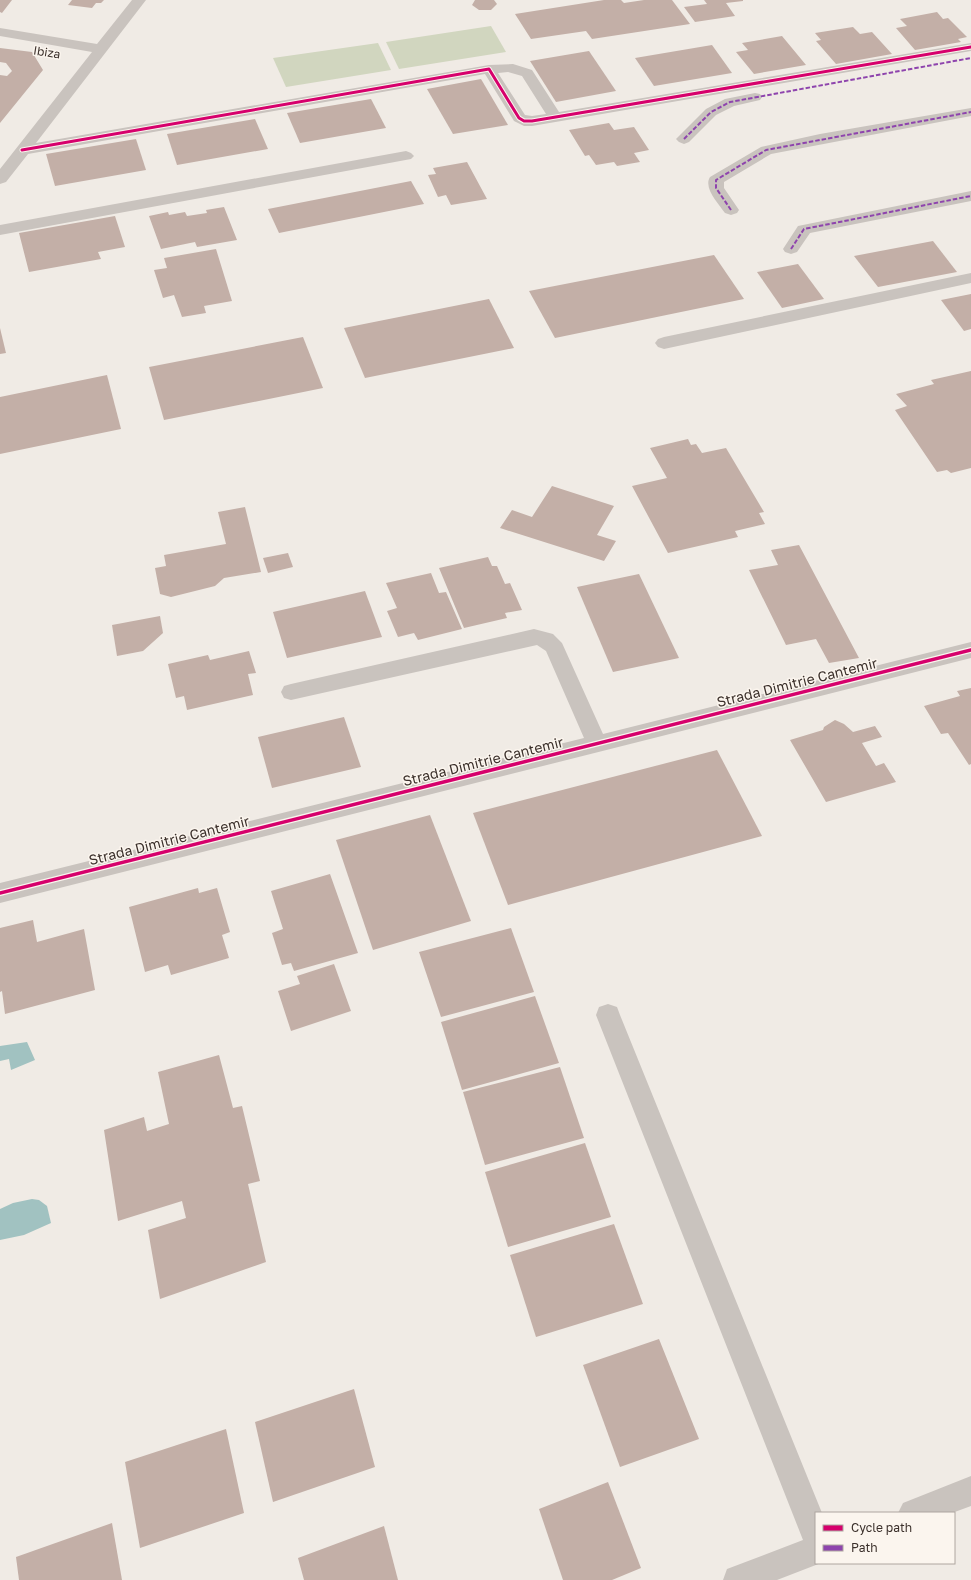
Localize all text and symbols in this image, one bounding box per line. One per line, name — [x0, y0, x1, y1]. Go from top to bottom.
street label: Ibiza — [32, 42, 62, 62]
street label: Strada Dimitrie Cantemir — [715, 654, 880, 710]
street label: Strada Dimitrie Cantemir — [401, 733, 566, 789]
street label: Strada Dimitrie Cantemir — [87, 812, 252, 868]
legend — [815, 1512, 955, 1564]
text: Cycle path — [851, 1520, 912, 1535]
text: Path — [851, 1540, 878, 1555]

